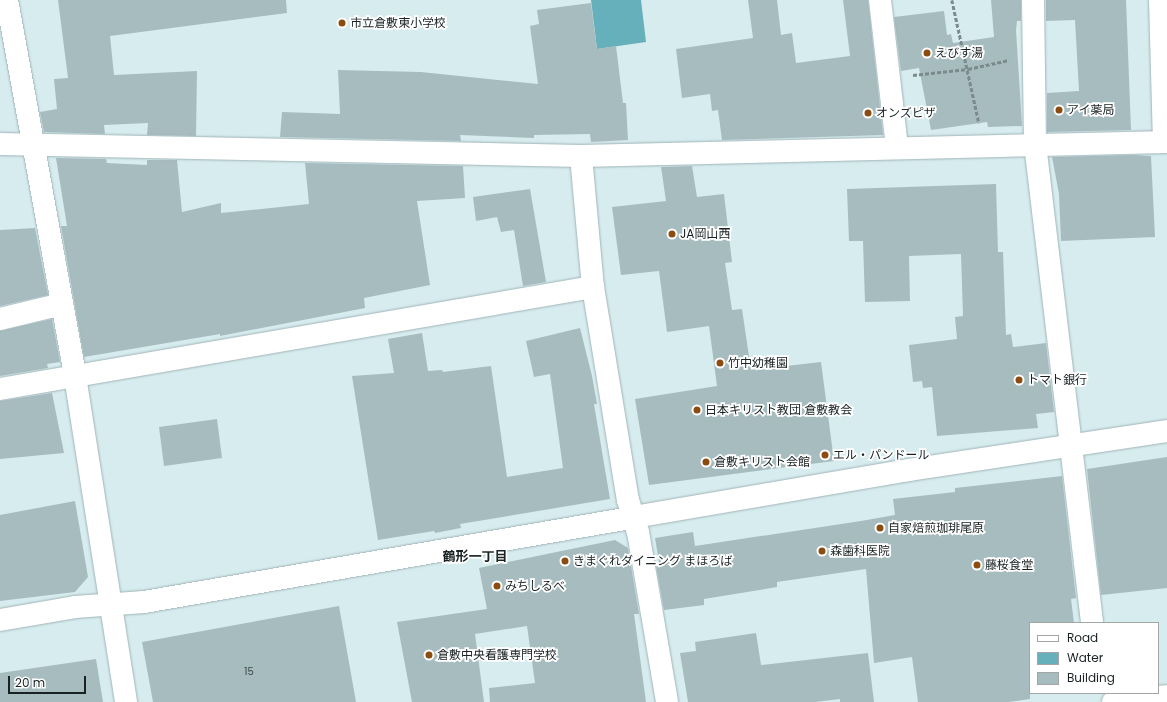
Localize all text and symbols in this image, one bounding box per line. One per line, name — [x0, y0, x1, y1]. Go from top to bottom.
place label: 市立倉敷東小学校 — [350, 16, 446, 30]
marker: 市立倉敷東小学校 — [337, 18, 347, 28]
place label: えびす湯 — [935, 46, 983, 60]
marker: えびす湯 — [922, 48, 932, 58]
place label: アイ薬局 — [1067, 103, 1115, 117]
marker: アイ薬局 — [1054, 105, 1064, 115]
place label: オンズピザ — [876, 106, 936, 120]
marker: オンズピザ — [863, 108, 873, 118]
place label: JA岡山西 — [680, 227, 730, 241]
marker: JA岡山西 — [667, 229, 677, 239]
place label: 竹中幼稚園 — [728, 356, 788, 370]
marker: 竹中幼稚園 — [715, 358, 725, 368]
place label: トマト銀行 — [1027, 373, 1087, 387]
marker: トマト銀行 — [1014, 375, 1024, 385]
place label: 日本キリスト教団 倉敷教会 — [705, 403, 852, 417]
marker: 日本キリスト教団 倉敷教会 — [692, 405, 702, 415]
place label: エル・パンドール — [833, 448, 929, 462]
marker: エル・パンドール — [820, 450, 830, 460]
place label: 倉敷キリスト会館 — [714, 455, 810, 469]
marker: 倉敷キリスト会館 — [701, 457, 711, 467]
place label: 自家焙煎珈琲尾原 — [888, 521, 984, 535]
marker: 自家焙煎珈琲尾原 — [875, 523, 885, 533]
place label: 森歯科医院 — [830, 544, 890, 558]
marker: 森歯科医院 — [817, 546, 827, 556]
district label: 鶴形一丁目 — [443, 549, 507, 565]
place label: きまぐれダイニング まほろば — [573, 554, 732, 568]
marker: きまぐれダイニング まほろば — [560, 556, 570, 566]
place label: 藤桜食堂 — [985, 558, 1033, 572]
marker: 藤桜食堂 — [972, 560, 982, 570]
place label: みちしるべ — [505, 579, 565, 593]
marker: みちしるべ — [492, 581, 502, 591]
legend — [1029, 622, 1159, 694]
text: Road — [1067, 629, 1098, 646]
place label: 倉敷中央看護専門学校 — [437, 648, 557, 662]
text: Water — [1067, 649, 1103, 666]
marker: 倉敷中央看護専門学校 — [424, 650, 434, 660]
house number: 15 — [244, 666, 254, 678]
scale bar — [10, 668, 88, 694]
text: Building — [1067, 669, 1115, 686]
text: 20 m — [15, 674, 45, 691]

